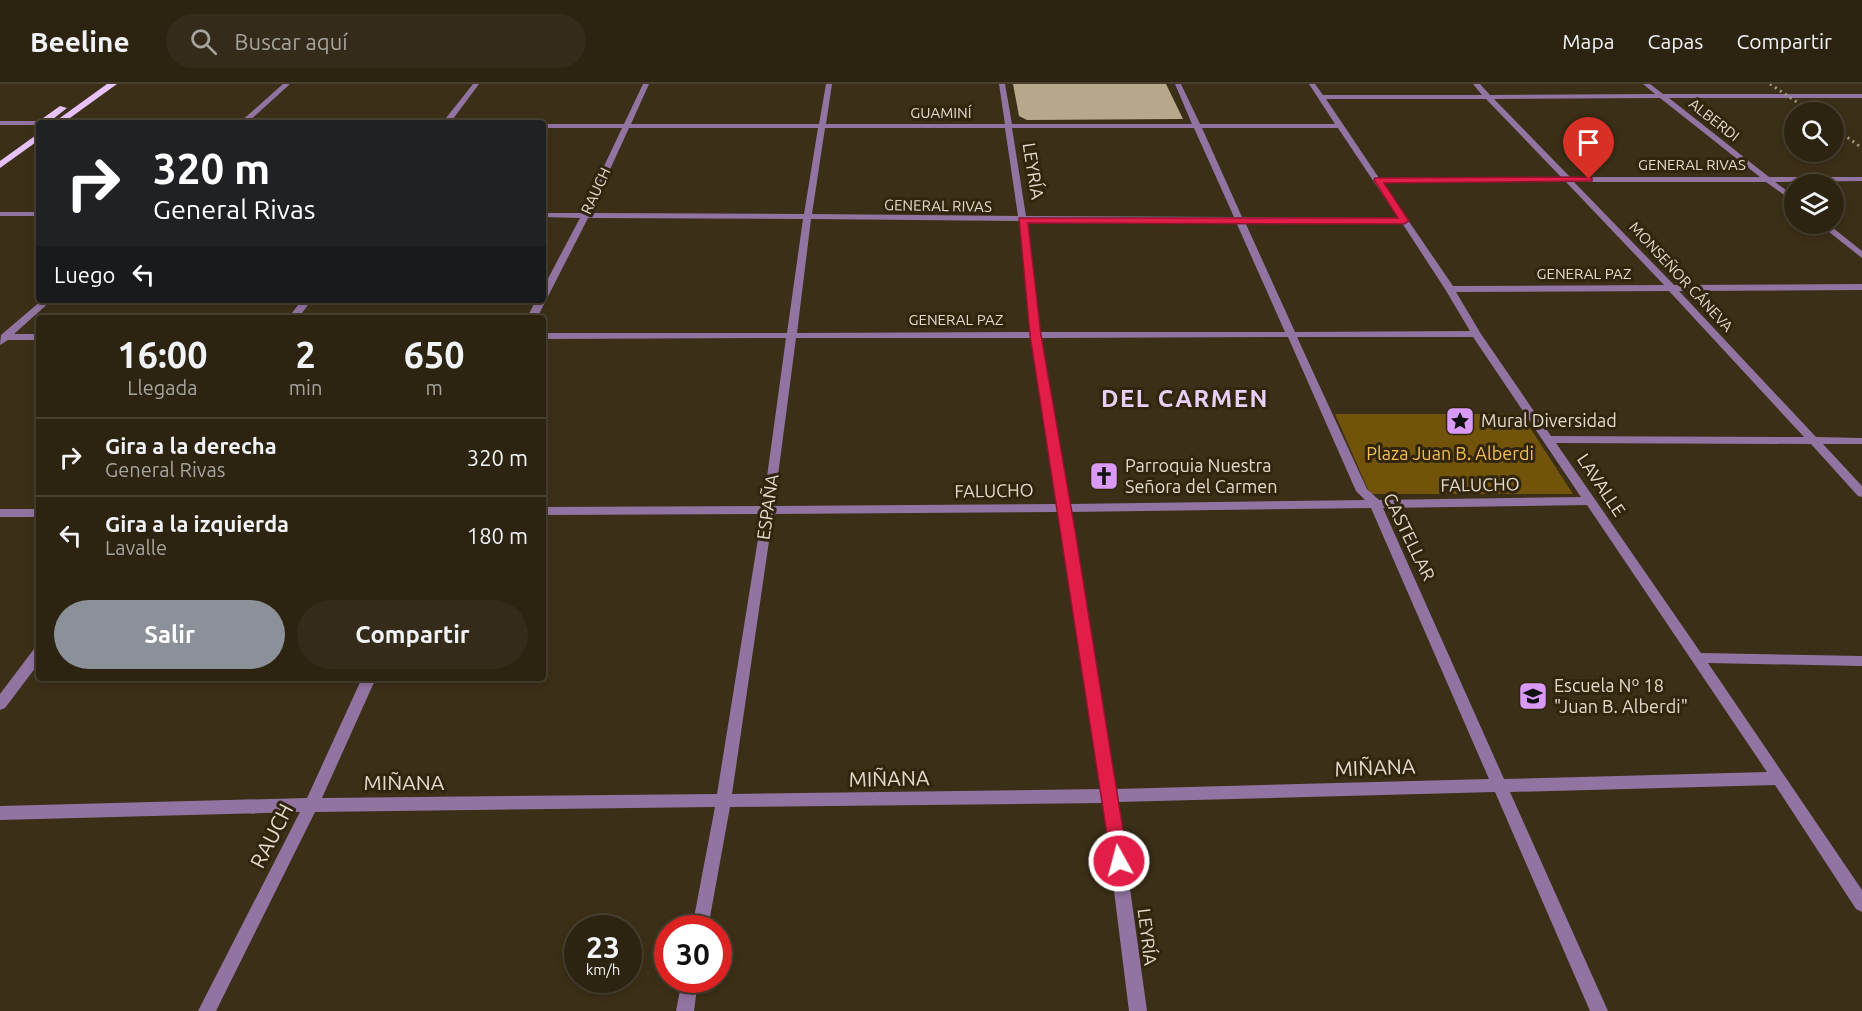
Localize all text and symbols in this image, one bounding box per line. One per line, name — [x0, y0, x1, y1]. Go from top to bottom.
search box — [166, 14, 586, 68]
icon: search — [187, 25, 220, 58]
text: Beeline — [30, 26, 130, 57]
text: Buscar aquí — [235, 29, 348, 54]
text: Mapa — [1562, 29, 1614, 53]
text: Capas — [1647, 29, 1703, 53]
text: Compartir — [1736, 29, 1832, 53]
street label: ALBERDI — [1686, 95, 1743, 145]
map controls — [1784, 102, 1844, 234]
button: search — [1784, 102, 1844, 162]
street label: GUAMINÍ — [910, 104, 972, 121]
pin — [1563, 117, 1614, 179]
icon: arrive — [1572, 126, 1605, 159]
street label: LEYRÍA — [1020, 141, 1049, 201]
icon: right — [54, 144, 132, 222]
text: 320 m — [153, 145, 270, 192]
street label: GENERAL RIVAS — [1638, 156, 1746, 173]
street label: RAUCH — [577, 165, 614, 217]
button: layers — [1784, 174, 1844, 234]
text: General Rivas — [153, 194, 316, 224]
street label: GENERAL RIVAS — [884, 196, 992, 215]
street label: MONSEÑOR CÁNEVA — [1626, 218, 1737, 335]
icon: left — [127, 258, 160, 291]
text: Luego — [54, 262, 115, 287]
street label: GENERAL PAZ — [1537, 265, 1631, 282]
street label: GENERAL PAZ — [909, 311, 1003, 328]
text: 16:00 — [117, 334, 207, 375]
text: 2 — [295, 334, 316, 375]
text: 650 — [404, 334, 465, 375]
text: Llegada — [127, 376, 198, 399]
text: min — [289, 376, 322, 399]
text: m — [426, 376, 443, 399]
district label: DEL CARMEN — [1101, 385, 1269, 412]
place icon: Mural Diversidad — [1444, 405, 1476, 437]
place label: Mural Diversidad — [1481, 410, 1617, 430]
text: Gira a la derecha — [105, 433, 277, 458]
icon: right — [54, 441, 87, 474]
park label: Plaza Juan B. Alberdi — [1366, 443, 1534, 463]
text: 320 m — [467, 445, 528, 470]
street label: LAVALLE — [1574, 449, 1630, 519]
place label: Parroquia Nuestra Señora del Carmen — [1125, 455, 1278, 496]
text: General Rivas — [105, 458, 225, 481]
church icon: Parroquia Nuestra Señora del Carmen — [1088, 460, 1120, 492]
street label: ESPAÑA — [752, 472, 782, 541]
street label: FALUCHO — [1440, 473, 1520, 495]
street label: FALUCHO — [954, 479, 1034, 501]
street label: CASTELLAR — [1380, 490, 1440, 584]
text: Gira a la izquierda — [105, 511, 289, 536]
icon: left — [54, 519, 87, 552]
text: 180 m — [467, 523, 528, 548]
text: Lavalle — [105, 536, 167, 559]
button: Salir — [54, 600, 285, 669]
button: Compartir — [297, 600, 528, 669]
place label: Escuela Nº 18 "Juan B. Alberdi" — [1554, 675, 1688, 716]
school or university icon: Escuela Nº 18 "Juan B. Alberdi" — [1517, 680, 1549, 712]
street label: MIÑANA — [1334, 754, 1416, 780]
street label: MIÑANA — [848, 765, 930, 791]
street label: MIÑANA — [364, 770, 445, 794]
street label: RAUCH — [245, 799, 297, 872]
position arrow — [1087, 829, 1151, 893]
street label: LEYRÍA — [1135, 907, 1162, 967]
speed limit sign: 30 — [654, 915, 732, 993]
text: 23 — [586, 930, 620, 964]
text: km/h — [586, 961, 620, 978]

